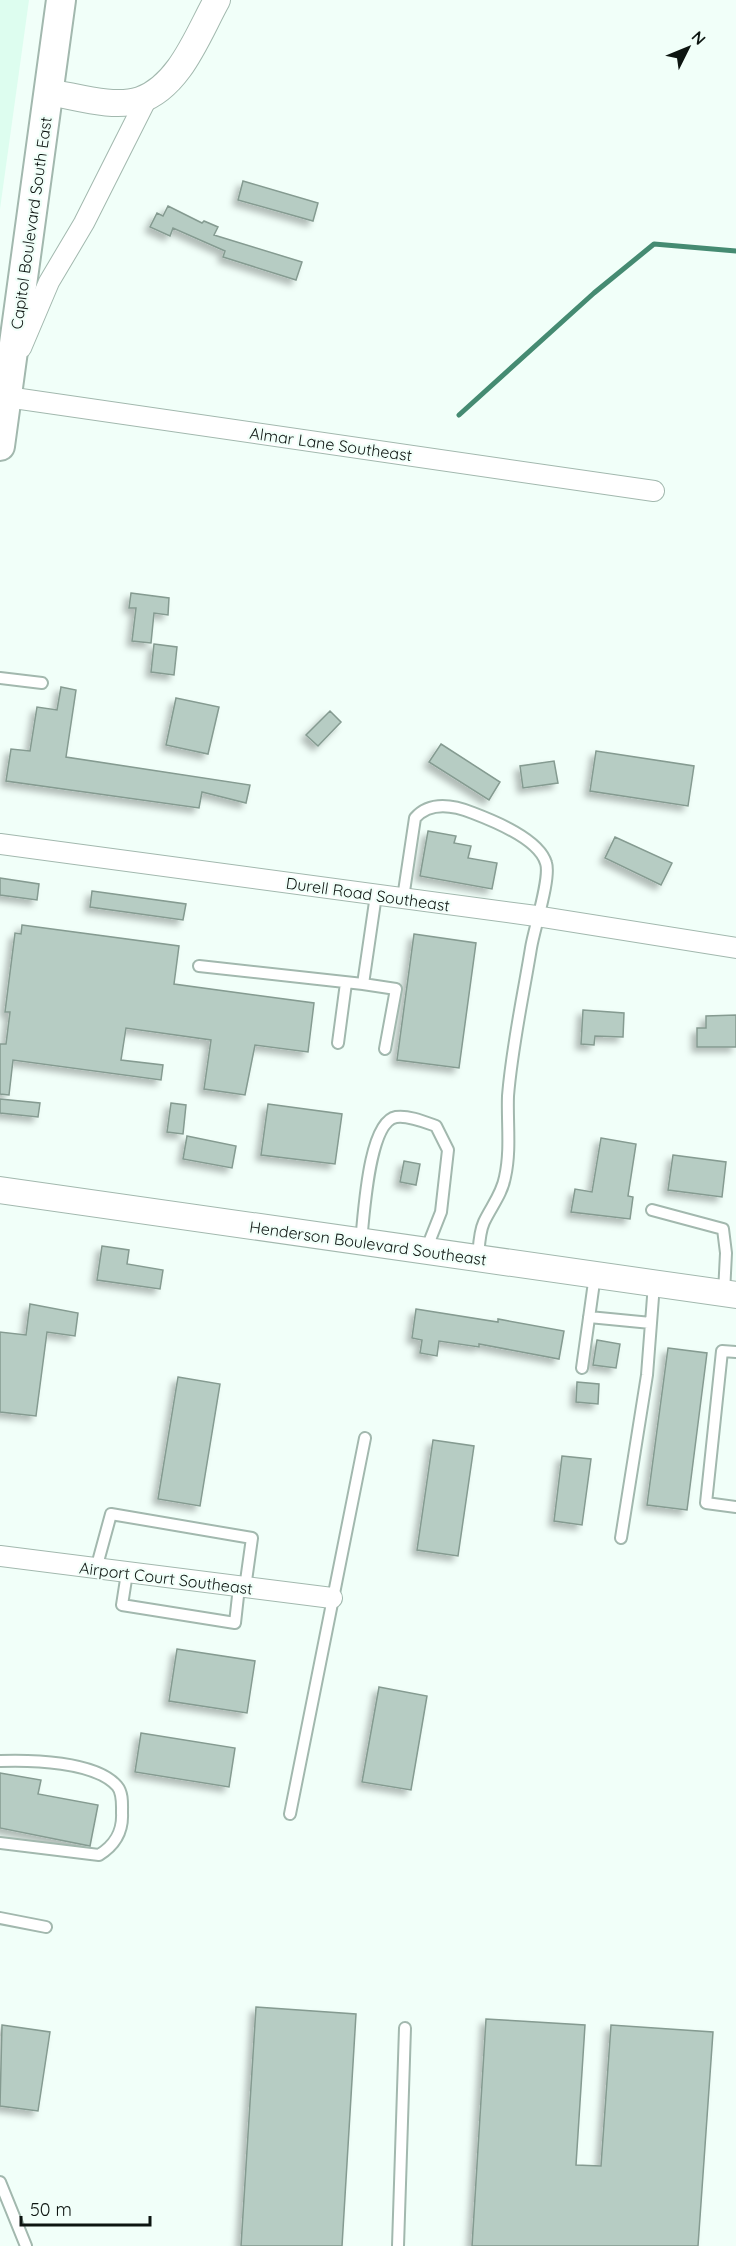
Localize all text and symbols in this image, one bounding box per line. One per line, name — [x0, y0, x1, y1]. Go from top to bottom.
north arrow — [658, 18, 718, 78]
text: N — [688, 27, 710, 49]
street label: Capitol Boulevard South East — [6, 115, 56, 331]
street label: Almar Lane Southeast — [249, 423, 413, 465]
street label: Durell Road Southeast — [285, 873, 451, 915]
street label: Henderson Boulevard Southeast — [248, 1216, 488, 1270]
street label: Airport Court Southeast — [78, 1557, 254, 1599]
scale bar — [21, 2189, 150, 2227]
text: 50 m — [30, 2198, 72, 2221]

